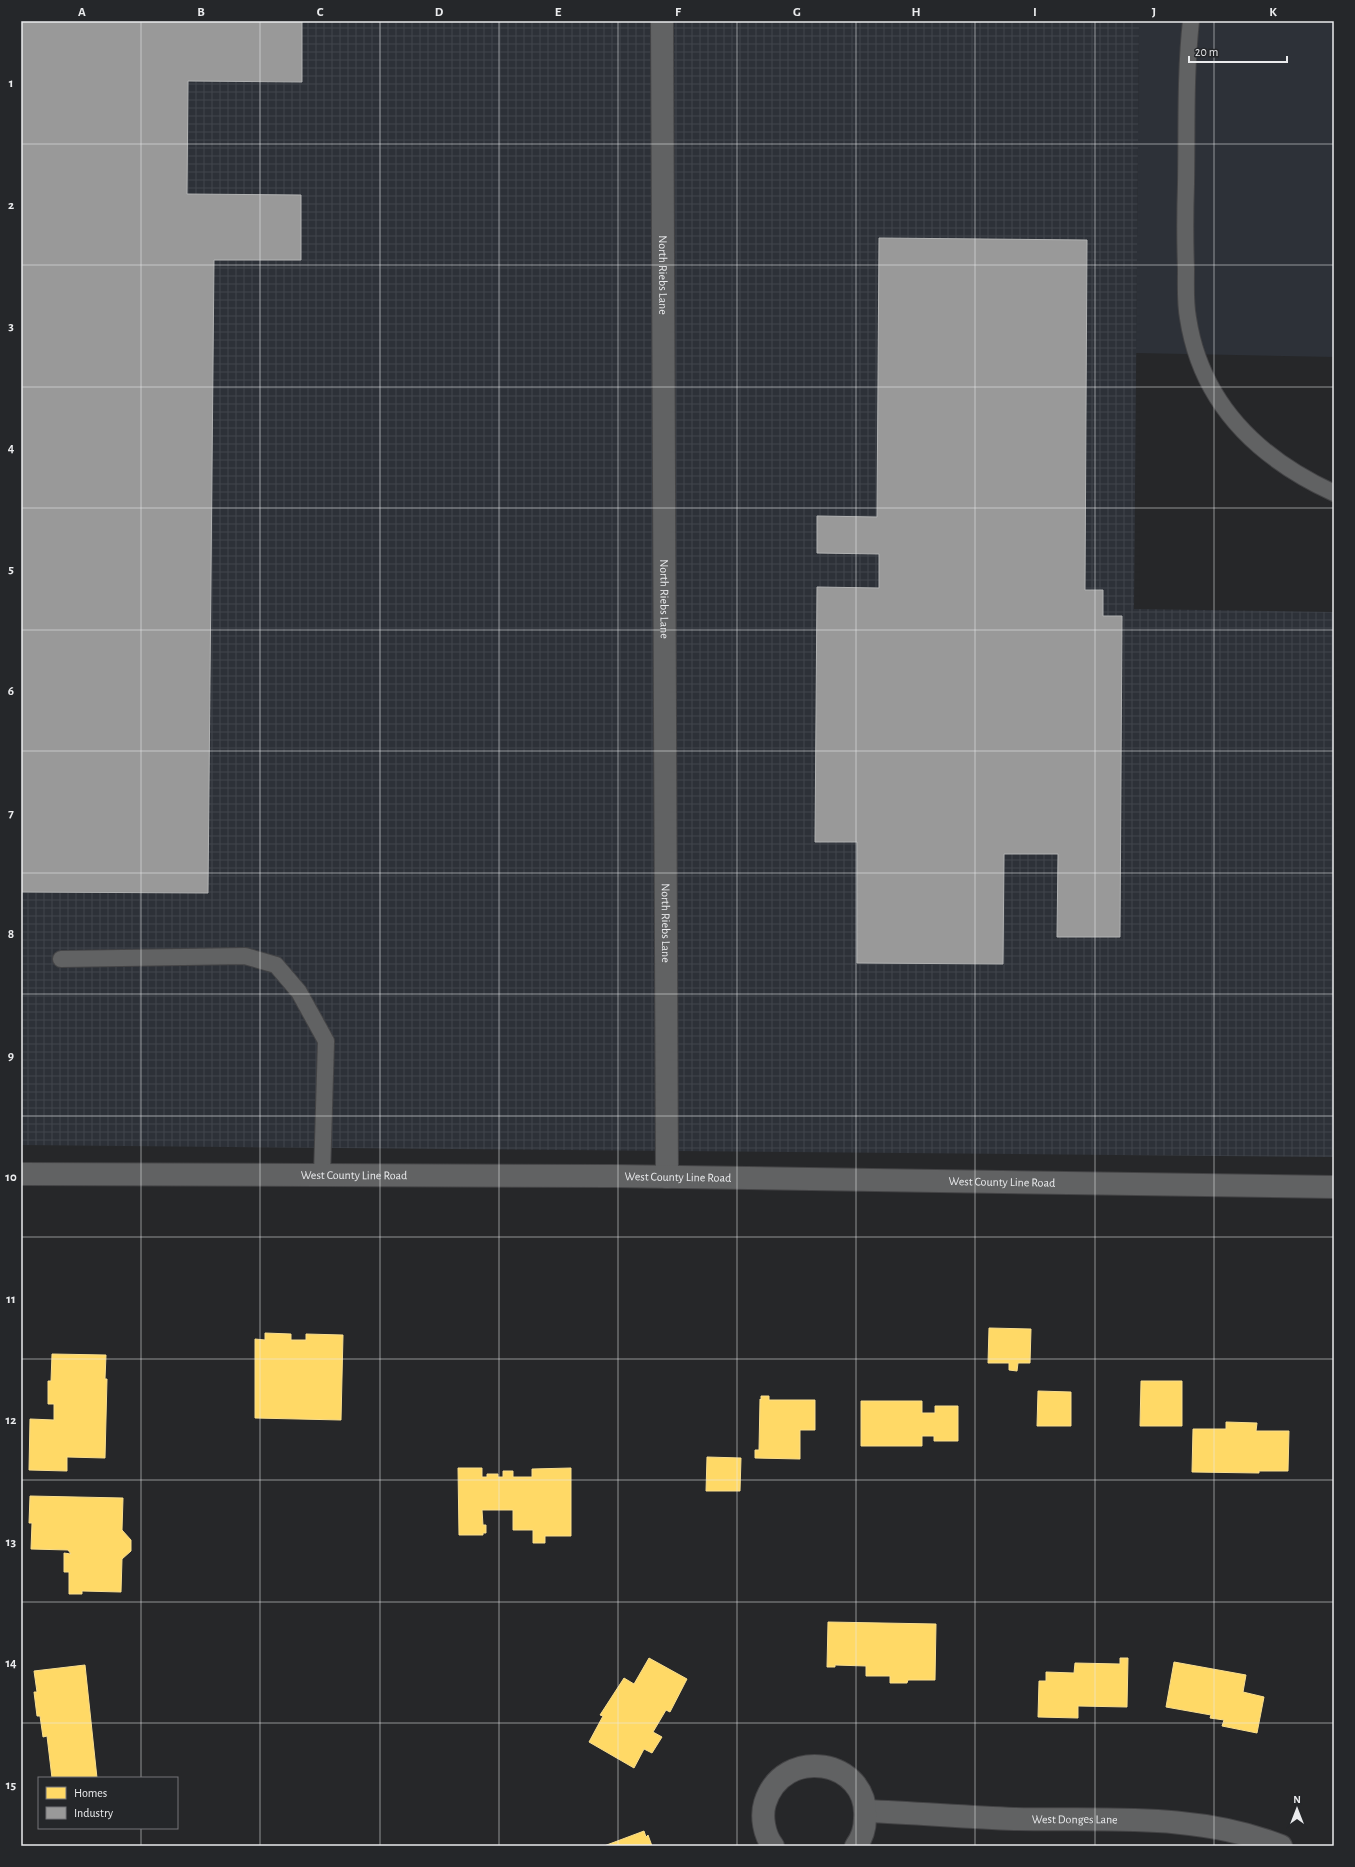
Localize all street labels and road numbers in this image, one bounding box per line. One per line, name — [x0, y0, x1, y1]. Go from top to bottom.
street label: North Riebs Lane — [657, 235, 669, 315]
street label: North Riebs Lane — [658, 559, 671, 639]
street label: North Riebs Lane — [660, 883, 672, 963]
street label: West County Line Road — [301, 1169, 407, 1182]
street label: West County Line Road — [625, 1170, 731, 1184]
street label: West County Line Road — [949, 1175, 1055, 1189]
street label: West Donges Lane — [1032, 1813, 1118, 1825]

